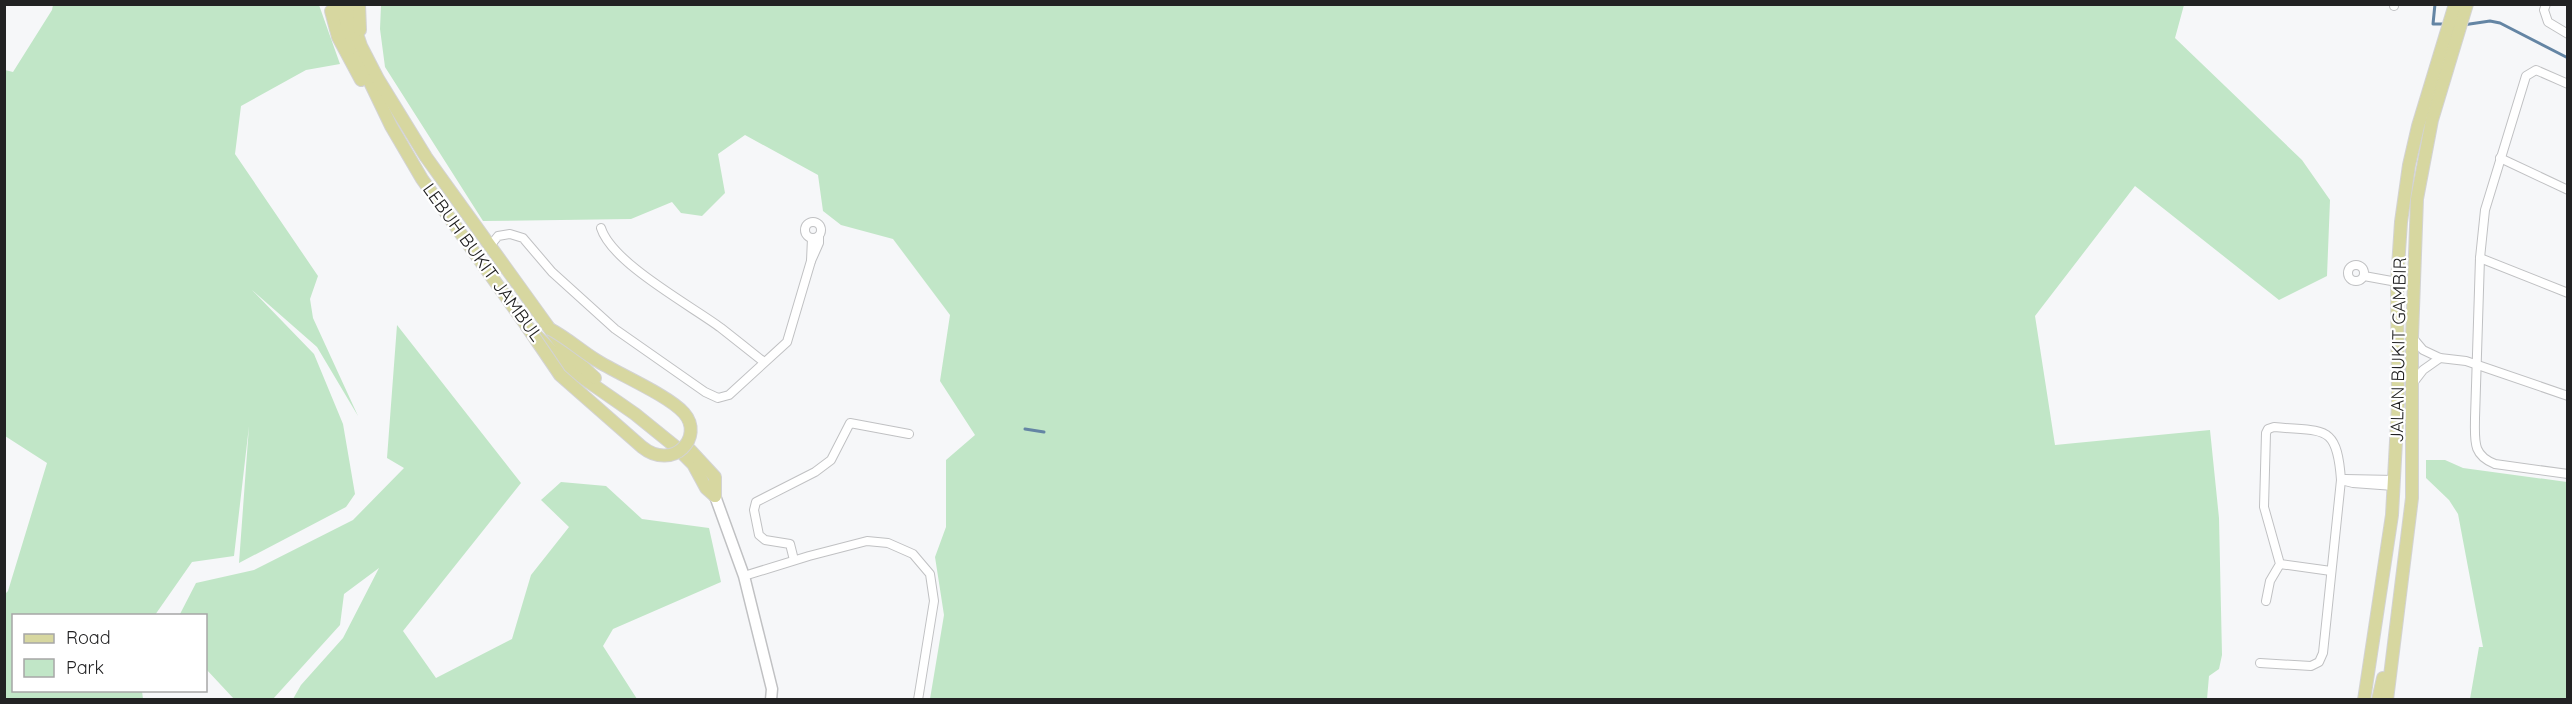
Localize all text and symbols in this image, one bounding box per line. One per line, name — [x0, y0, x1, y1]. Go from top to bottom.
street label: LEBUH BUKIT JAMBUL — [418, 178, 548, 346]
street label: JALAN BUKIT GAMBIR — [2385, 257, 2411, 443]
legend — [12, 614, 207, 692]
text: Road — [66, 626, 111, 649]
text: Park — [66, 656, 104, 679]

